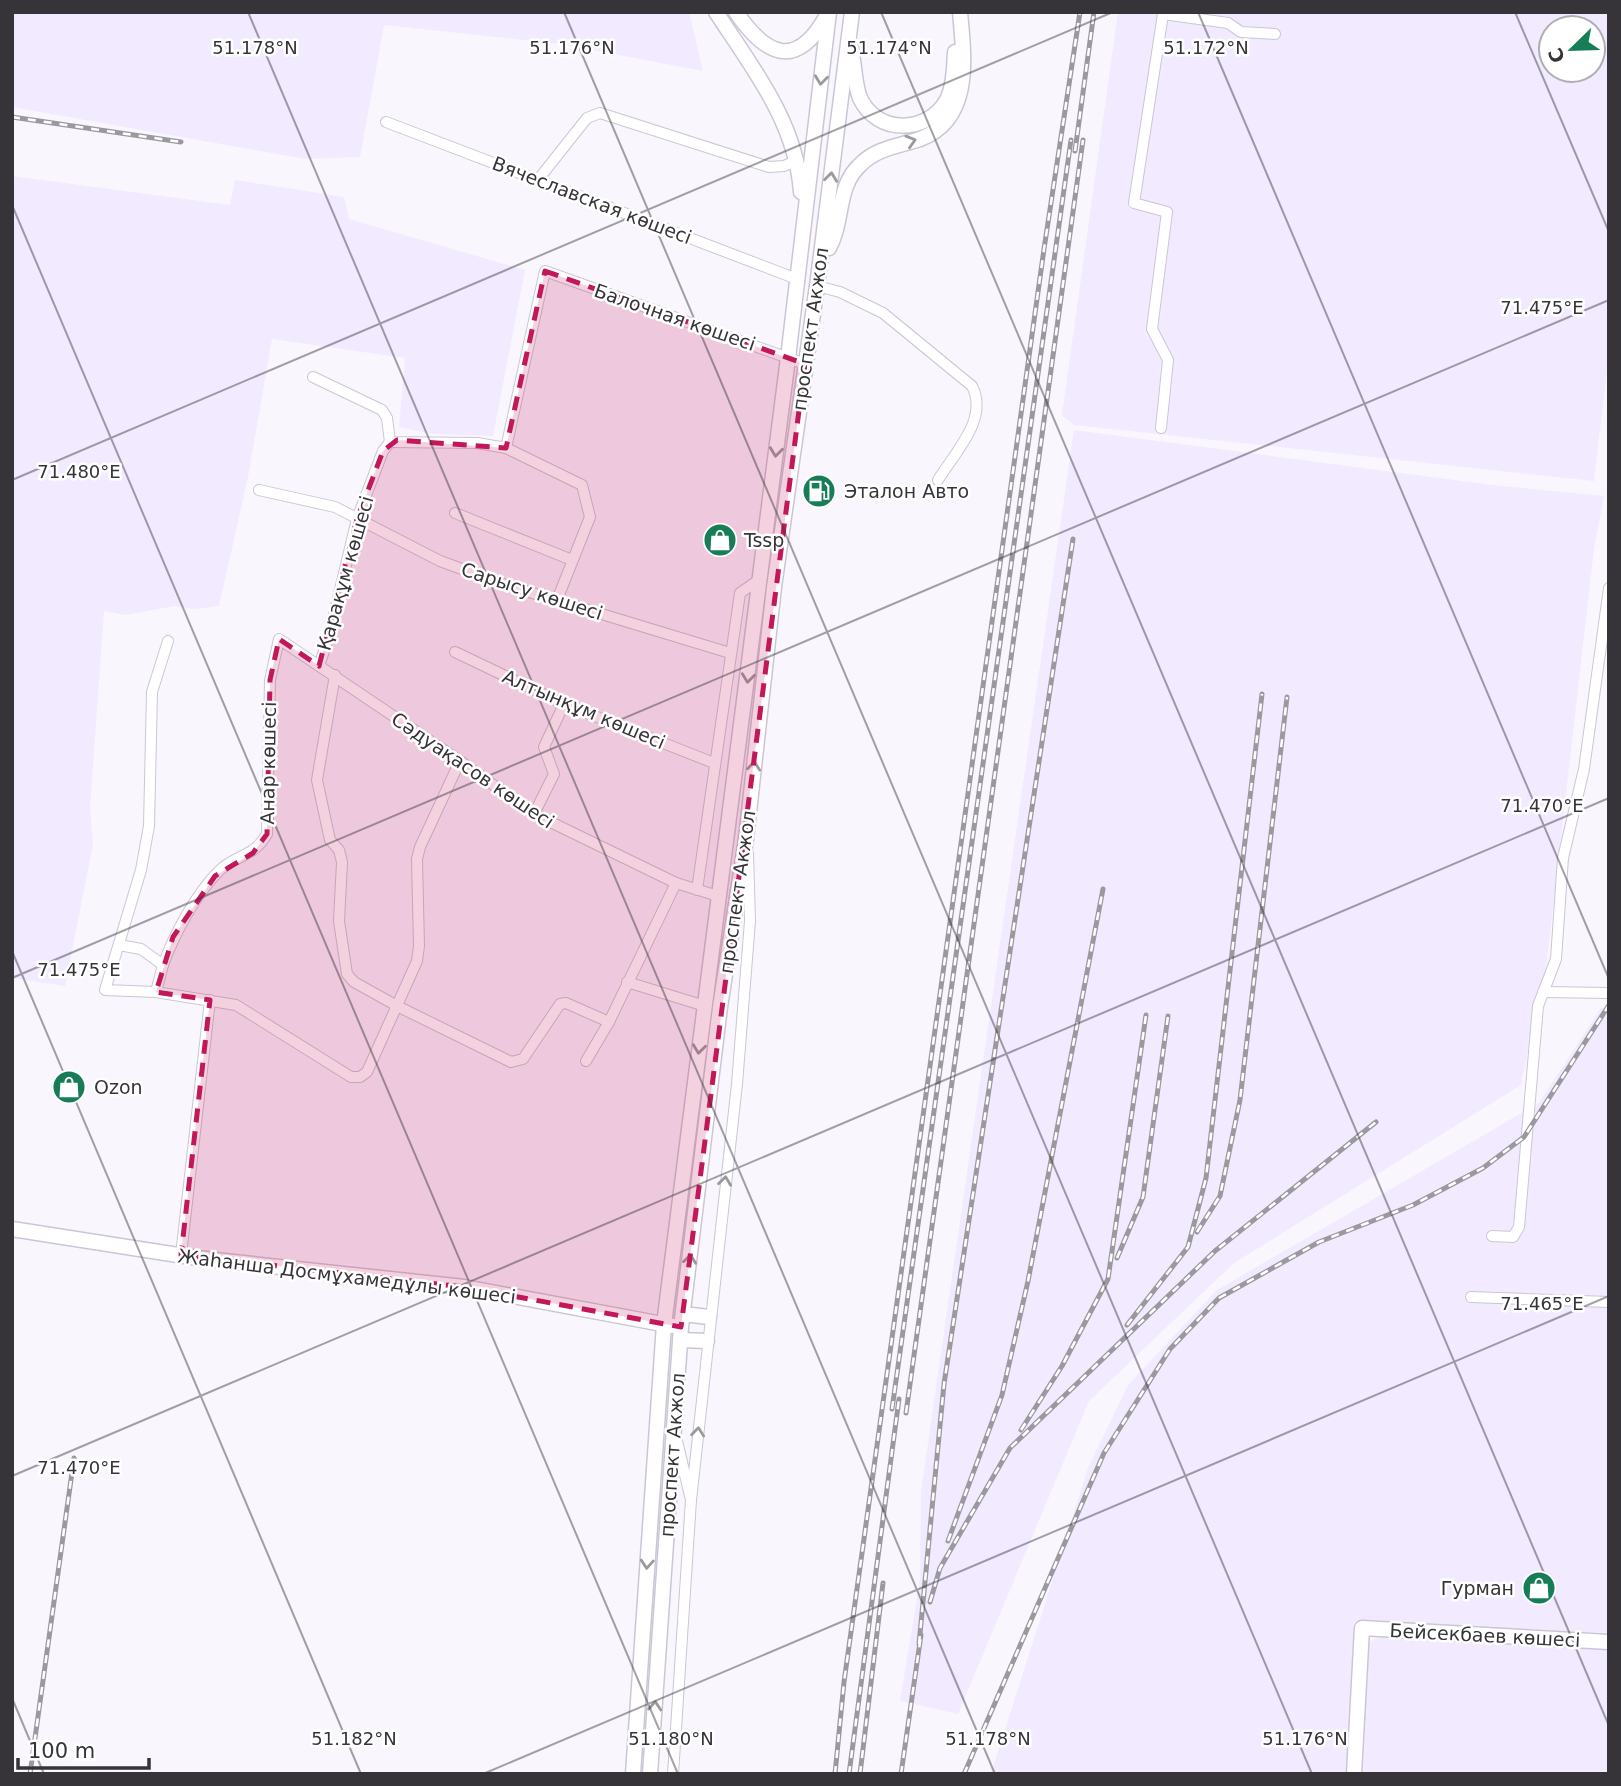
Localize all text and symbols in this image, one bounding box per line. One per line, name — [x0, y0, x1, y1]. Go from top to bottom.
north arrow — [1537, 14, 1607, 84]
text: 51.178°N — [212, 37, 298, 58]
text: 51.176°N — [529, 37, 615, 58]
text: 51.174°N — [846, 37, 932, 58]
text: 51.172°N — [1163, 37, 1249, 58]
text: С — [1543, 45, 1569, 66]
one-way arrow — [813, 74, 828, 86]
one-way arrow — [905, 135, 917, 150]
street label: Вячеславская көшесі — [489, 152, 695, 248]
one-way arrow — [824, 171, 839, 182]
street label: проспект Акжол — [788, 246, 832, 412]
street label: Балочная көшесі — [591, 279, 759, 355]
text: 71.475°E — [1500, 297, 1584, 318]
one-way arrow — [769, 446, 784, 458]
text: 71.480°E — [37, 461, 121, 482]
fuel station icon: Эталон Авто — [800, 472, 838, 510]
place label: Эталон Авто — [844, 480, 969, 502]
street label: Қарақұм көшесі — [312, 493, 378, 653]
shop icon: Tssp — [701, 521, 739, 559]
place label: Tssp — [743, 529, 784, 551]
street label: Сарысу көшесі — [458, 558, 606, 624]
street label: Алтынқұм көшесі — [499, 665, 669, 753]
one-way arrow — [740, 672, 755, 683]
street label: Анар көшесі — [256, 701, 280, 825]
street label: Сәдуақасов көшесі — [388, 707, 558, 833]
one-way arrow — [747, 761, 762, 772]
text: 71.470°E — [1500, 795, 1584, 816]
street label: проспект Акжол — [715, 809, 759, 975]
text: 71.475°E — [37, 959, 121, 980]
one-way arrow — [692, 1043, 707, 1055]
shop icon: Ozon — [50, 1068, 88, 1106]
place label: Ozon — [94, 1076, 143, 1098]
one-way arrow — [718, 1176, 733, 1187]
street label: Жаһанша Досмұхамедұлы көшесі — [177, 1244, 517, 1308]
one-way arrow — [682, 1253, 697, 1265]
text: 71.465°E — [1500, 1293, 1584, 1314]
street label: проспект Акжол — [655, 1372, 689, 1538]
one-way arrow — [690, 1426, 705, 1437]
text: 71.470°E — [37, 1457, 121, 1478]
one-way arrow — [640, 1558, 655, 1569]
shop icon: Гурман — [1520, 1569, 1558, 1607]
place label: Гурман — [1441, 1577, 1514, 1599]
street label: Бейсекбаев көшесі — [1389, 1619, 1581, 1651]
one-way arrow — [647, 1700, 662, 1711]
scale bar — [18, 1726, 149, 1770]
text: 51.182°N — [311, 1728, 397, 1749]
text: 51.180°N — [628, 1728, 714, 1749]
text: 51.178°N — [945, 1728, 1031, 1749]
text: 51.176°N — [1262, 1728, 1348, 1749]
text: 100 m — [28, 1739, 95, 1763]

